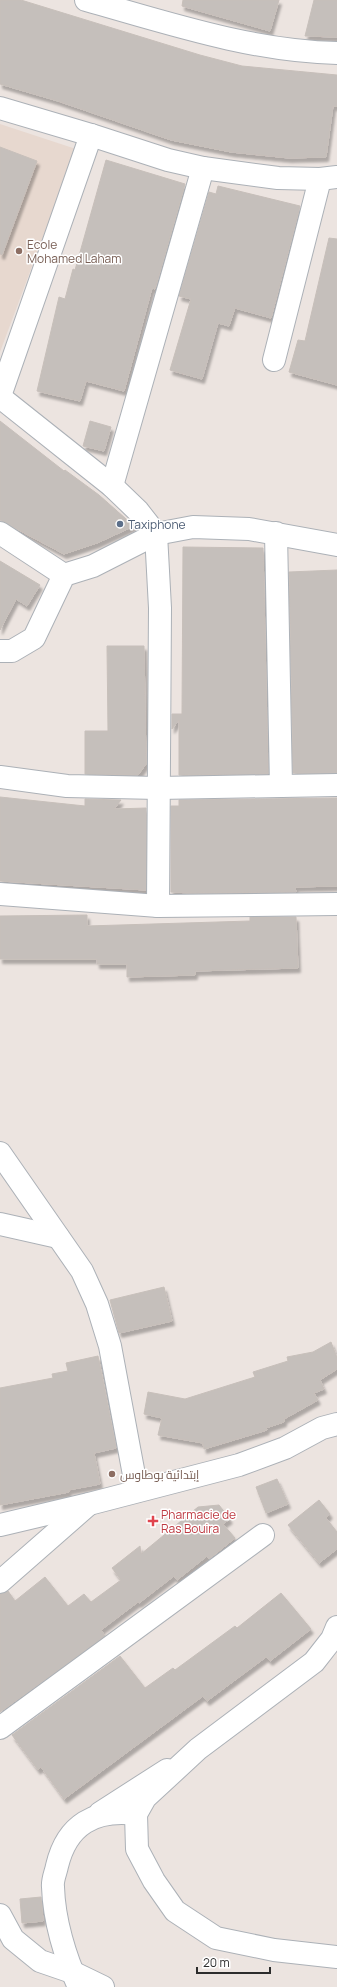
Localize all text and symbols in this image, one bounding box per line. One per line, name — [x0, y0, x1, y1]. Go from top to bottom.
place label: Ecole Mohamed Laham — [27, 236, 121, 267]
marker: Ecole Mohamed Laham — [14, 246, 24, 256]
place label: Taxiphone — [128, 516, 186, 533]
marker: Taxiphone — [115, 519, 125, 529]
place label: إبتدائية بوطاوس — [120, 1466, 199, 1483]
marker: إبتدائية بوطاوس — [107, 1469, 117, 1479]
place label: Pharmacie de Ras Bouira — [161, 1506, 236, 1537]
marker: Pharmacie de Ras Bouira — [148, 1516, 158, 1526]
scale bar — [197, 1949, 270, 1975]
text: 20 m — [203, 1954, 230, 1971]

